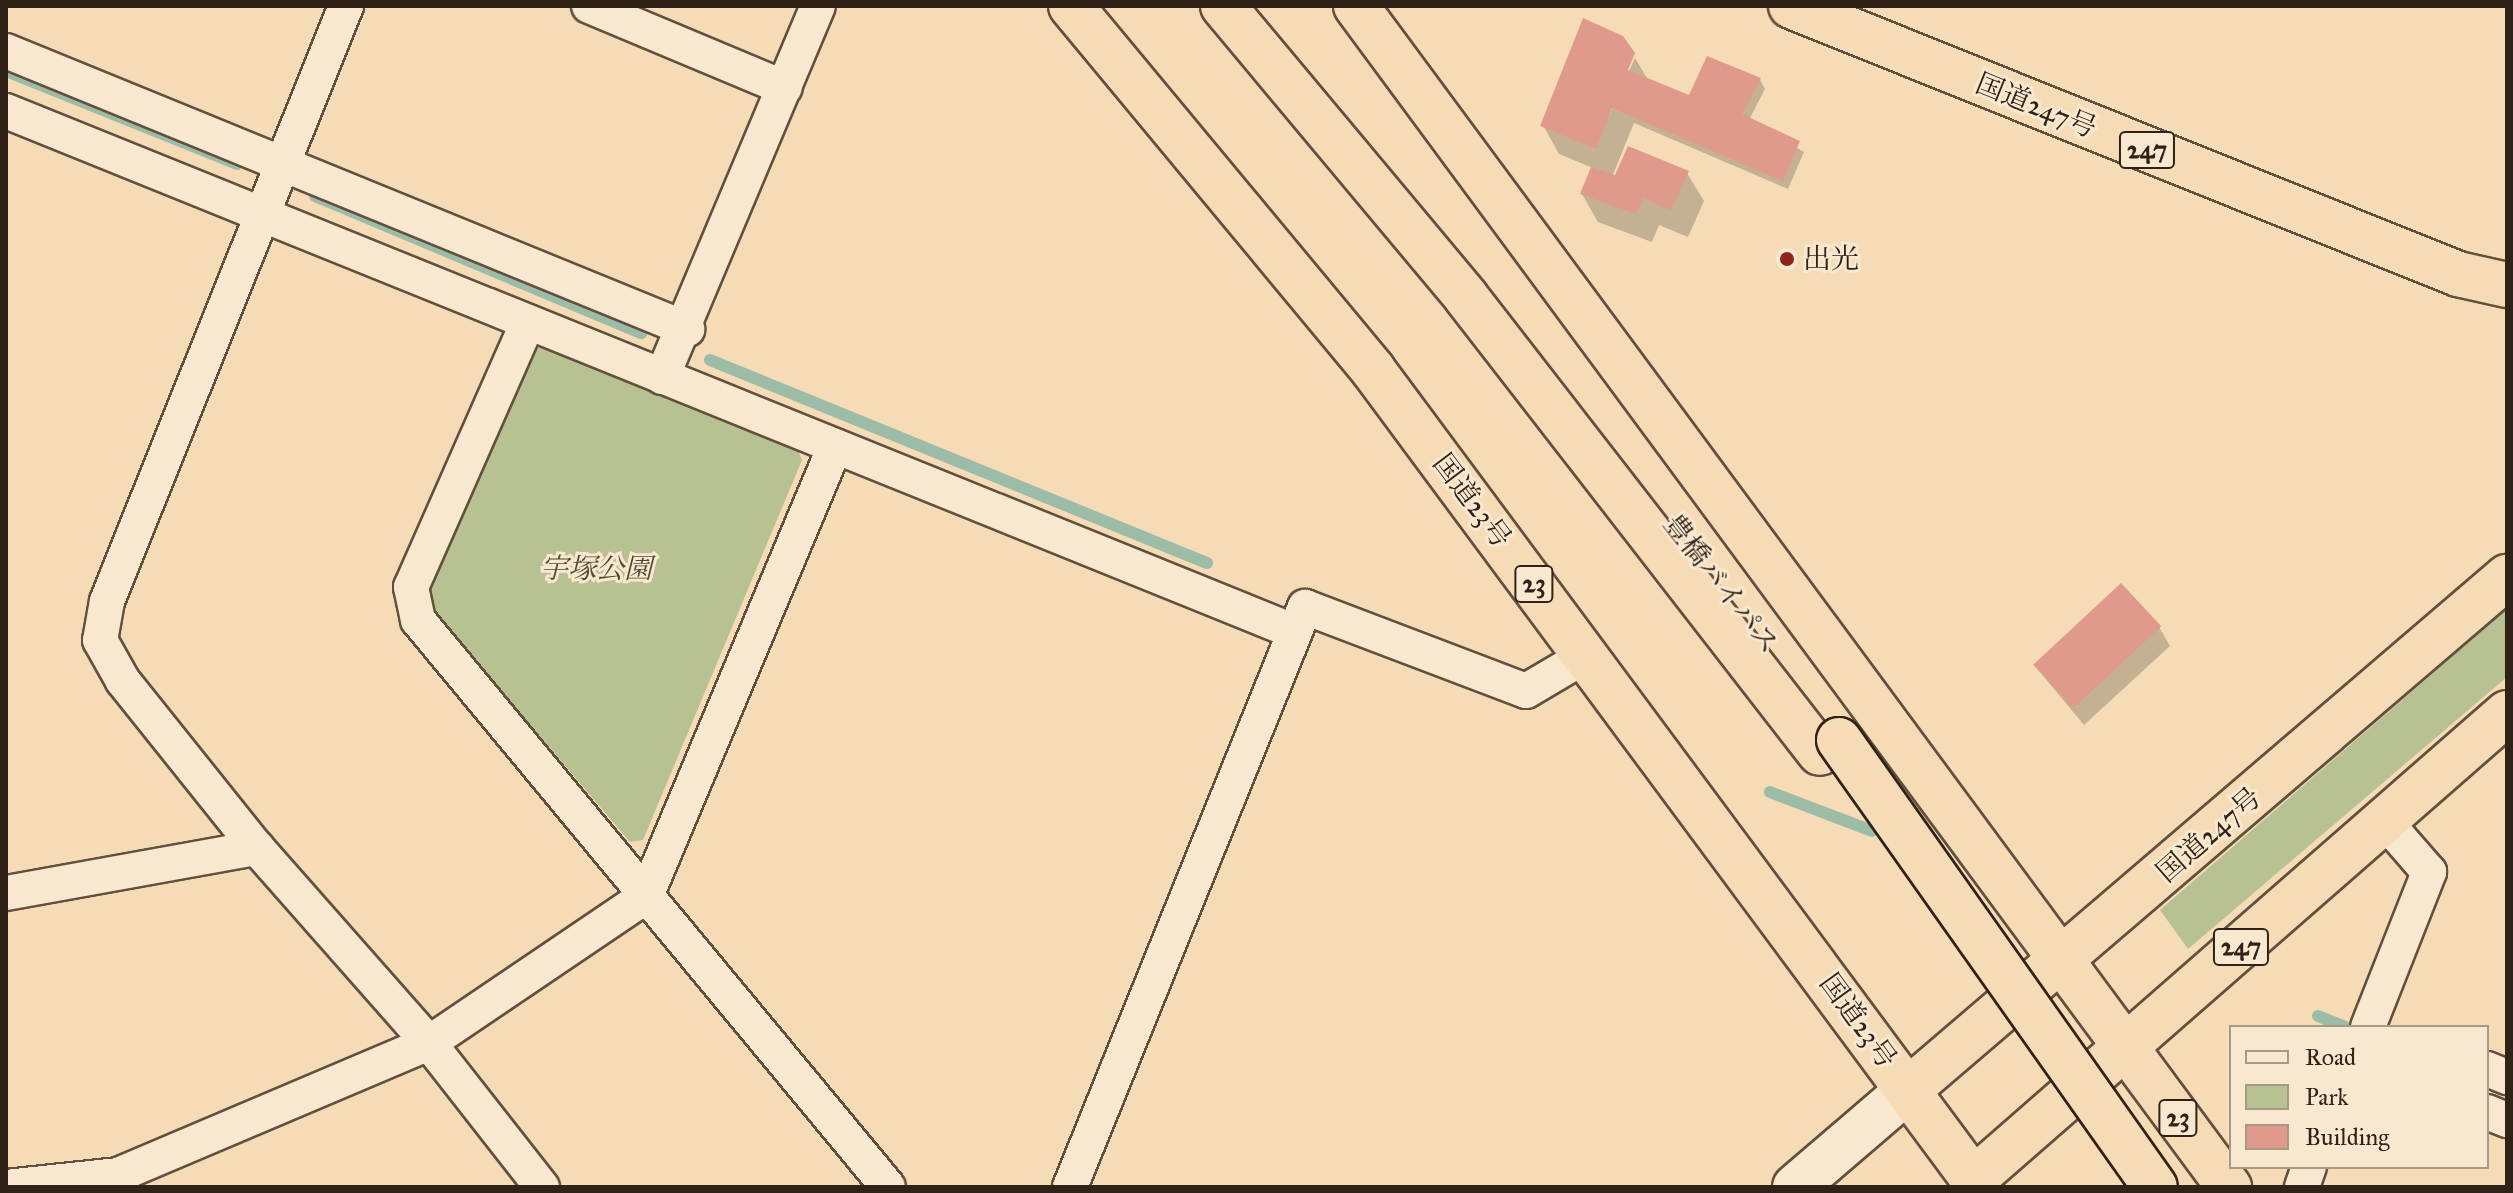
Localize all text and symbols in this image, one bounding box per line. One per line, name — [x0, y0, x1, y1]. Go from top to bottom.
street label: 国道247号 — [1971, 67, 2101, 145]
road number: 247 — [2117, 128, 2177, 172]
place label: 出光 — [1803, 242, 1859, 276]
marker: 出光 — [1778, 250, 1796, 268]
street label: 国道23号 — [1426, 447, 1518, 555]
street label: 豊橋バイパス — [1656, 507, 1786, 661]
park label: 宇塚公園 — [540, 552, 652, 586]
road number: 23 — [1514, 562, 1554, 606]
street label: 国道247号 — [2150, 781, 2268, 889]
road number: 247 — [2211, 925, 2271, 969]
street label: 国道23号 — [1812, 967, 1904, 1075]
legend — [2229, 1025, 2489, 1169]
text: Road — [2305, 1042, 2356, 1072]
text: Park — [2305, 1082, 2348, 1112]
road number: 23 — [2158, 1096, 2198, 1140]
text: Building — [2305, 1122, 2390, 1152]

